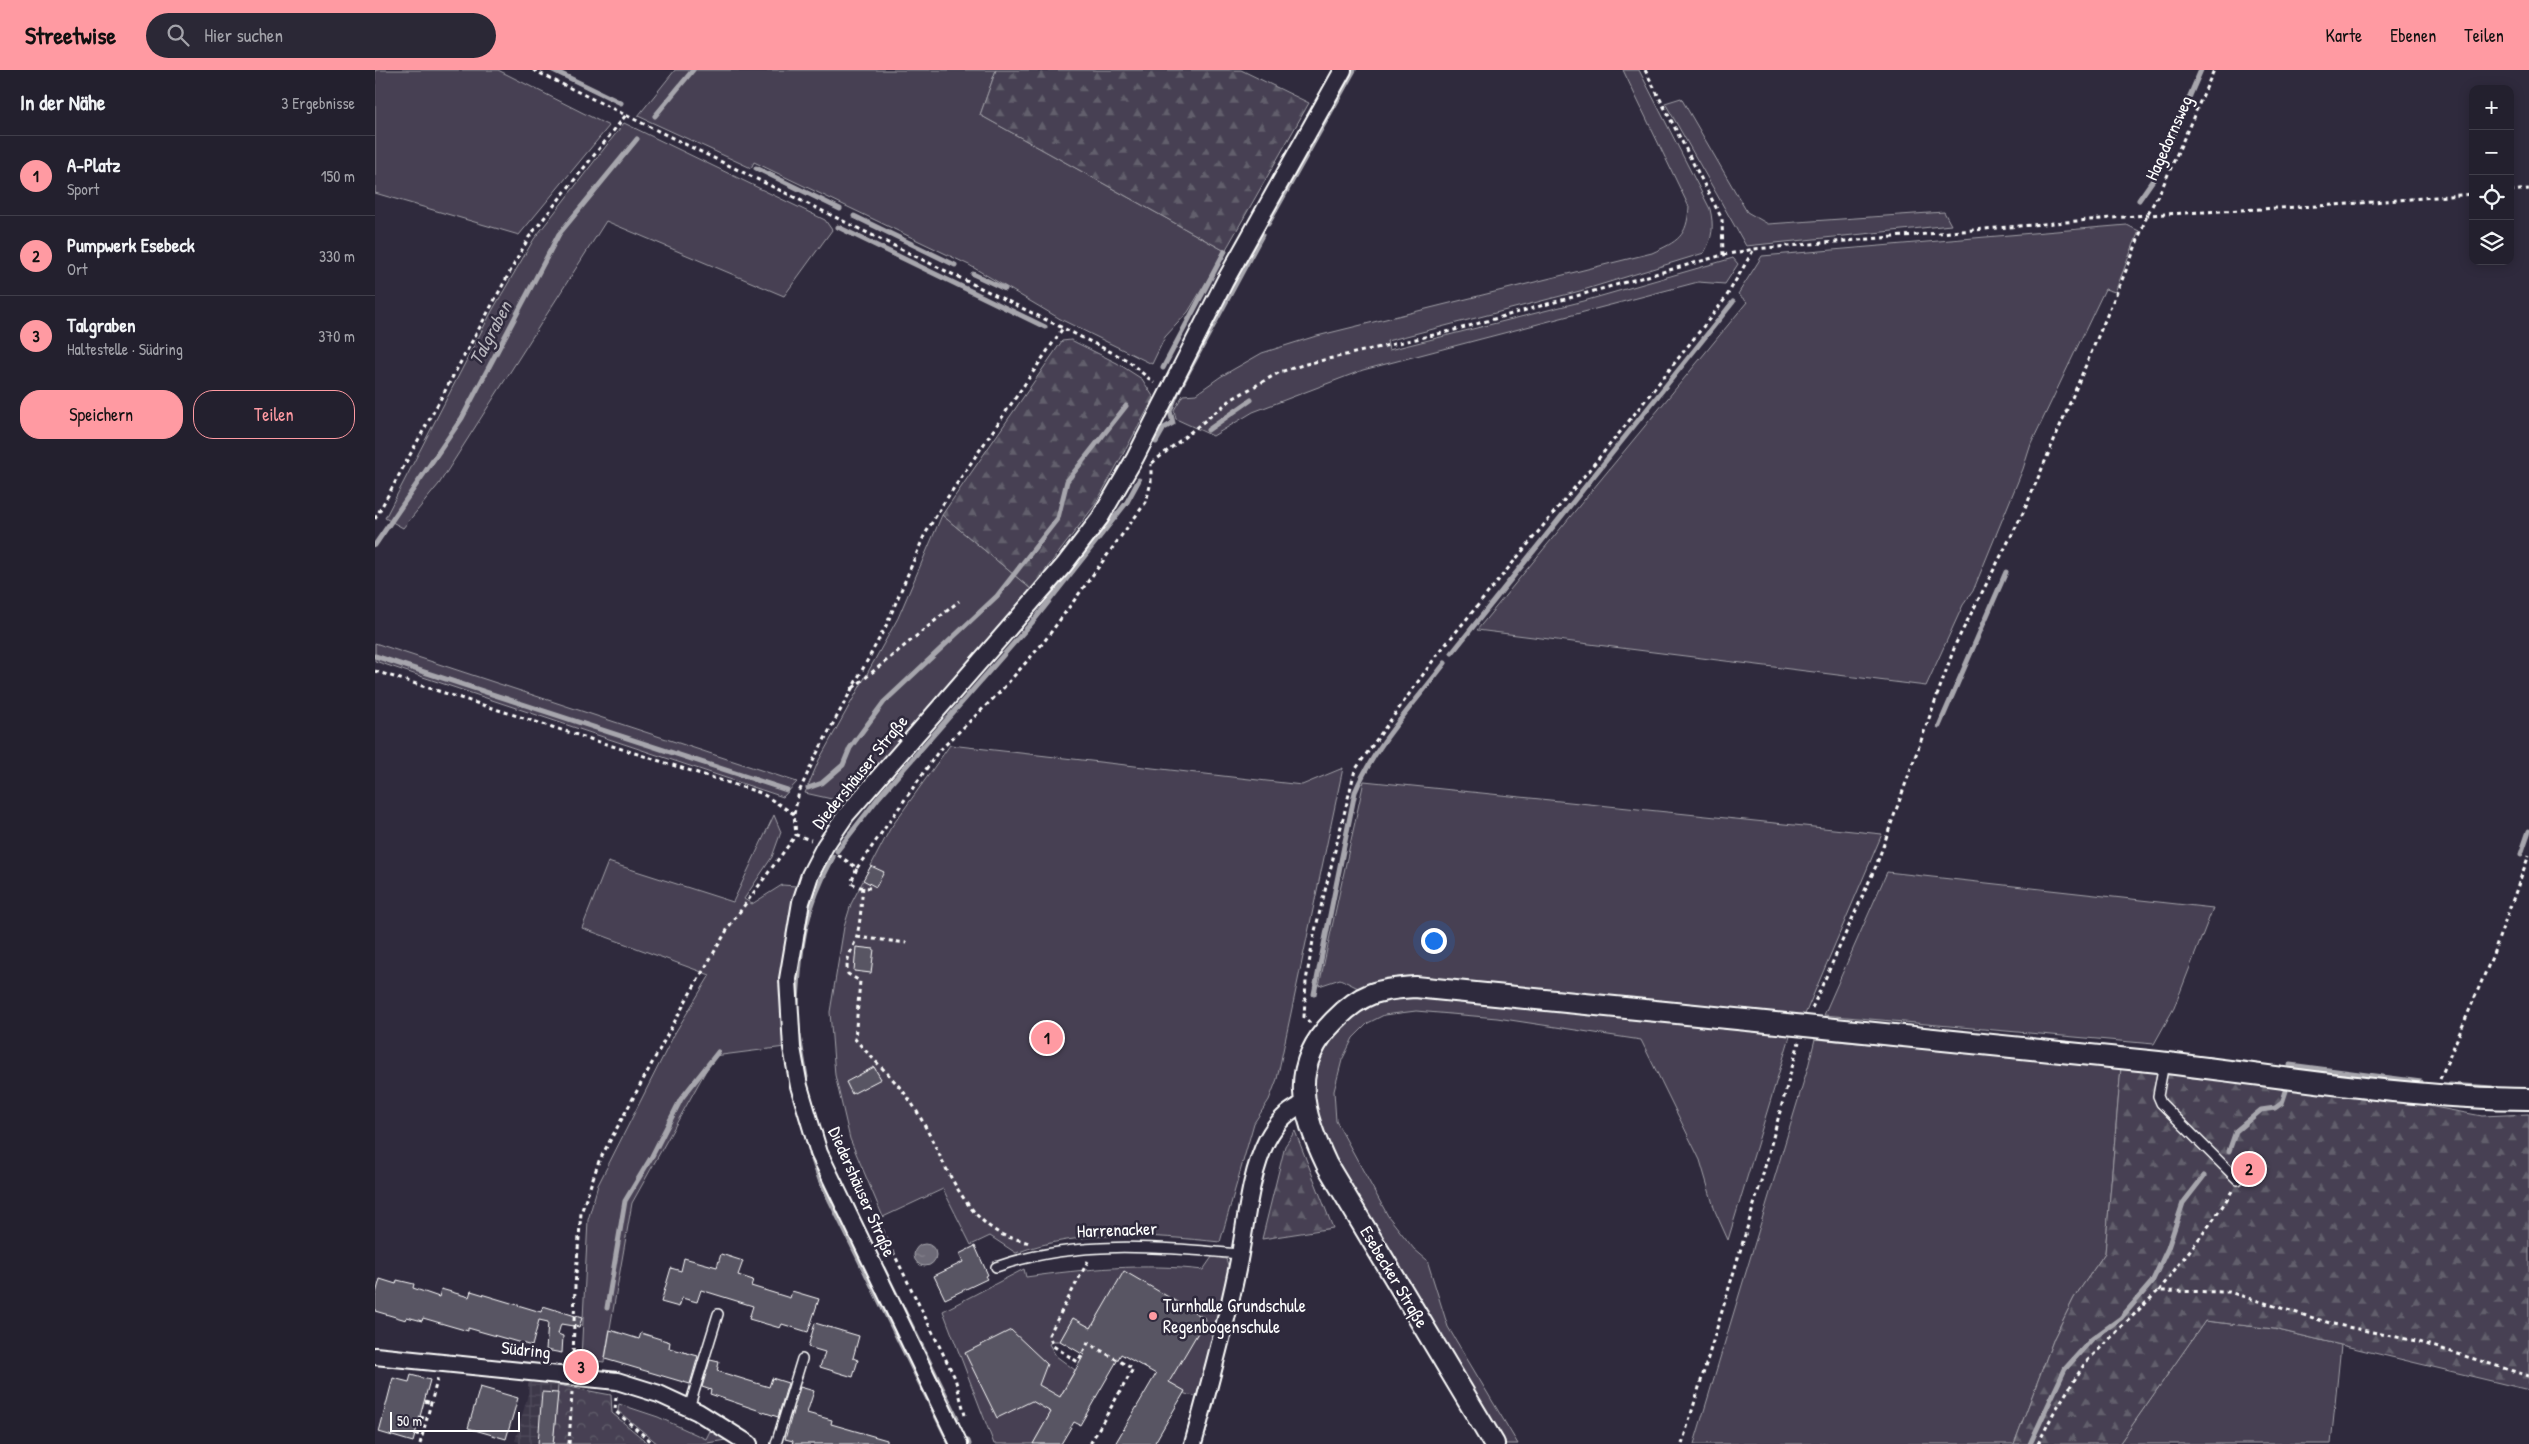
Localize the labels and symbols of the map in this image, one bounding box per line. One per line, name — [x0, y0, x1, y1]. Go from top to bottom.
street label: Hagedornsweg — [2139, 91, 2198, 184]
water label: Talgraben — [462, 295, 518, 369]
street label: Diedershäuser Straße — [806, 709, 913, 834]
your location — [1421, 928, 1447, 954]
pin: 1 — [1031, 1019, 1063, 1057]
street label: Diedershäuser Straße — [823, 1123, 902, 1261]
pin: 2 — [2233, 1150, 2265, 1188]
street label: Harrenacker — [1076, 1216, 1158, 1243]
street label: Esebecker Straße — [1354, 1221, 1435, 1332]
place label: Turnhalle Grundschule Regenbogenschule — [1163, 1293, 1306, 1339]
marker: Turnhalle Grundschule Regenbogenschule — [1147, 1310, 1159, 1322]
street label: Südring — [500, 1334, 552, 1365]
pin: 3 — [565, 1348, 597, 1386]
scale bar — [390, 1409, 520, 1432]

